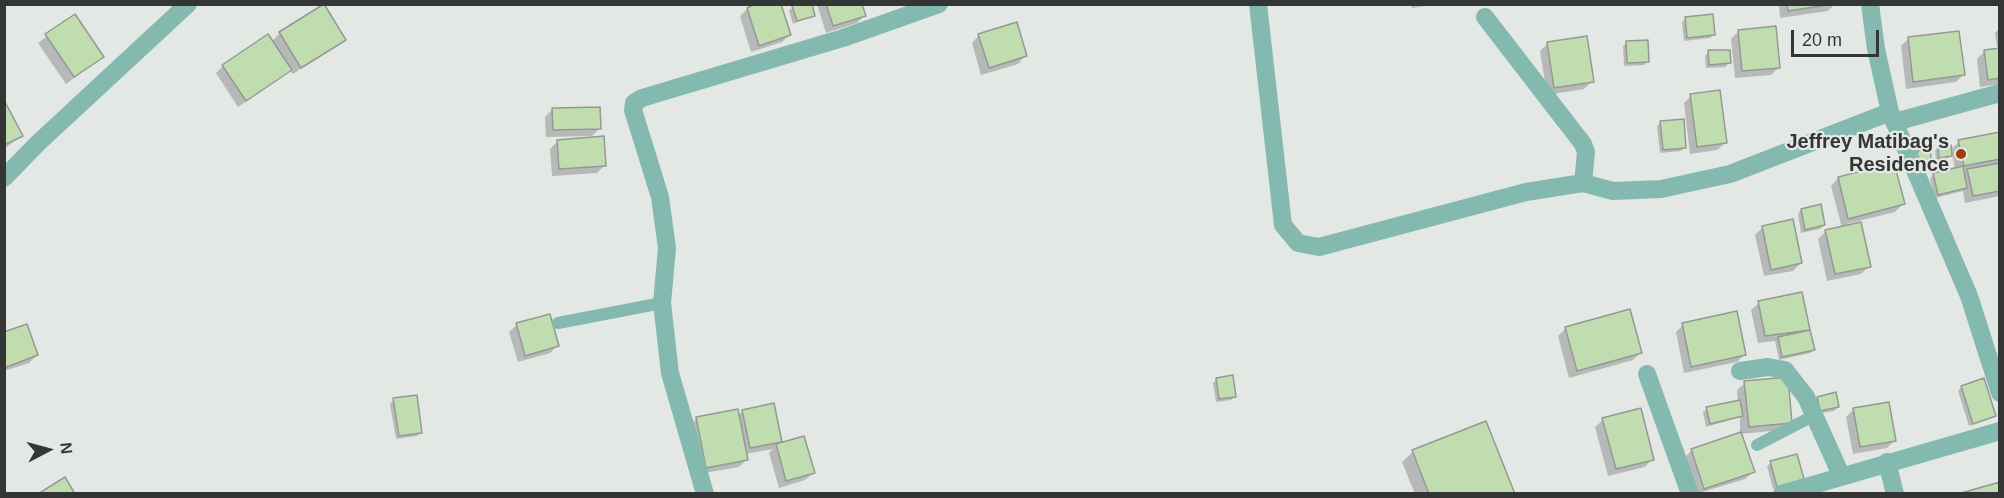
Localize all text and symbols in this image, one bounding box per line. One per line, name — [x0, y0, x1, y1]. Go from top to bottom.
scale bar — [1794, 18, 1882, 56]
text: 20 m — [1802, 30, 1842, 50]
place label: Jeffrey Matibag's Residence — [1786, 130, 1949, 177]
marker: Jeffrey Matibag's Residence — [1954, 147, 1968, 161]
north arrow — [18, 420, 78, 480]
text: N — [57, 441, 75, 455]

